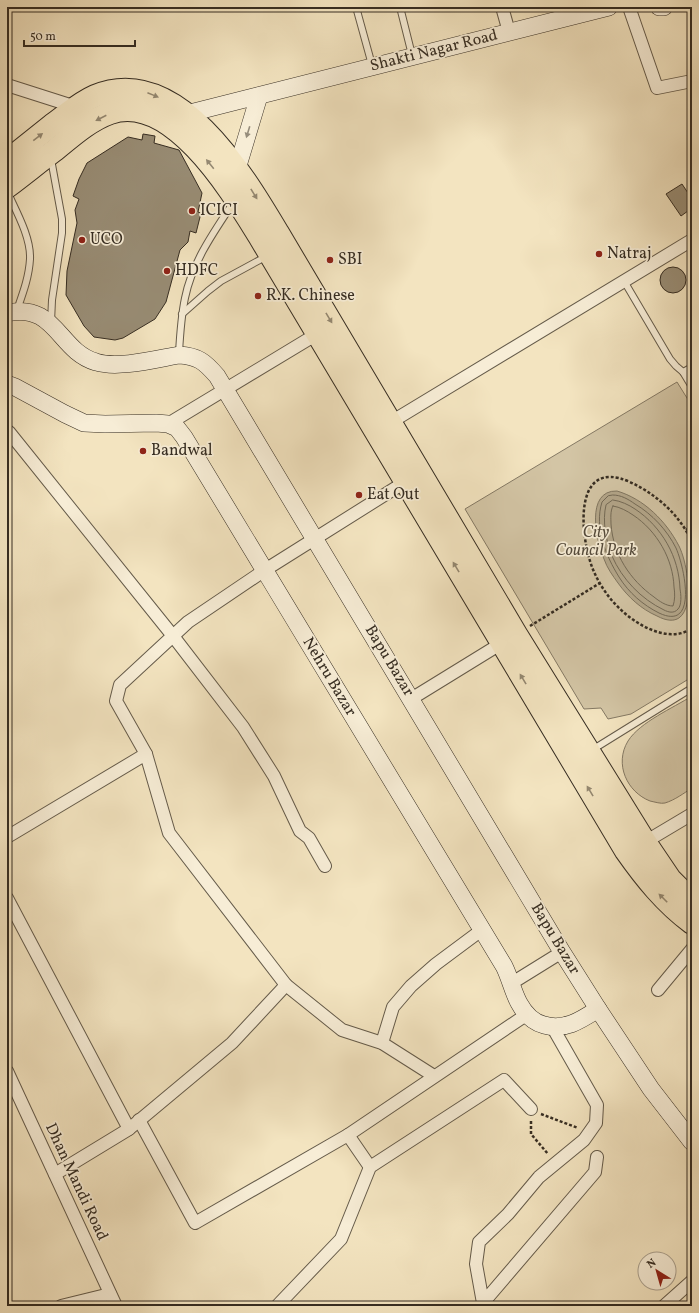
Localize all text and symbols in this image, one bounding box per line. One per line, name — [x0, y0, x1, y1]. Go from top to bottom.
scale bar — [24, 22, 135, 48]
street label: Shakti Nagar Road — [368, 25, 500, 77]
text: 50 m — [30, 29, 56, 45]
one-way arrow — [147, 93, 159, 99]
one-way arrow — [95, 114, 106, 121]
one-way arrow — [245, 127, 251, 139]
one-way arrow — [32, 133, 43, 141]
one-way arrow — [206, 159, 214, 169]
one-way arrow — [251, 188, 258, 200]
place label: ICICI — [200, 200, 238, 222]
marker: ICICI — [187, 206, 197, 216]
place label: UCO — [90, 229, 123, 251]
marker: UCO — [77, 235, 87, 245]
place label: Natraj — [607, 243, 651, 265]
place label: SBI — [338, 249, 362, 271]
marker: Natraj — [594, 249, 604, 259]
marker: SBI — [325, 255, 335, 265]
place label: HDFC — [175, 260, 218, 282]
marker: HDFC — [162, 266, 172, 276]
place label: R.K. Chinese — [266, 285, 355, 307]
marker: R.K. Chinese — [253, 291, 263, 301]
one-way arrow — [325, 312, 332, 324]
place label: Bandwal — [151, 440, 213, 462]
marker: Bandwal — [138, 446, 148, 456]
place label: Eat Out — [367, 484, 420, 506]
marker: Eat Out — [354, 490, 364, 500]
park label: City Council Park — [555, 522, 637, 562]
one-way arrow — [453, 561, 460, 573]
street label: Bapu Bazar — [359, 621, 419, 701]
street label: Nehru Bazar — [297, 633, 361, 721]
one-way arrow — [519, 674, 527, 684]
one-way arrow — [586, 785, 593, 797]
one-way arrow — [658, 893, 668, 902]
street label: Bapu Bazar — [525, 899, 585, 979]
street label: Dhan Mandi Road — [39, 1120, 113, 1244]
north arrow — [637, 1251, 677, 1291]
text: N — [644, 1256, 660, 1273]

